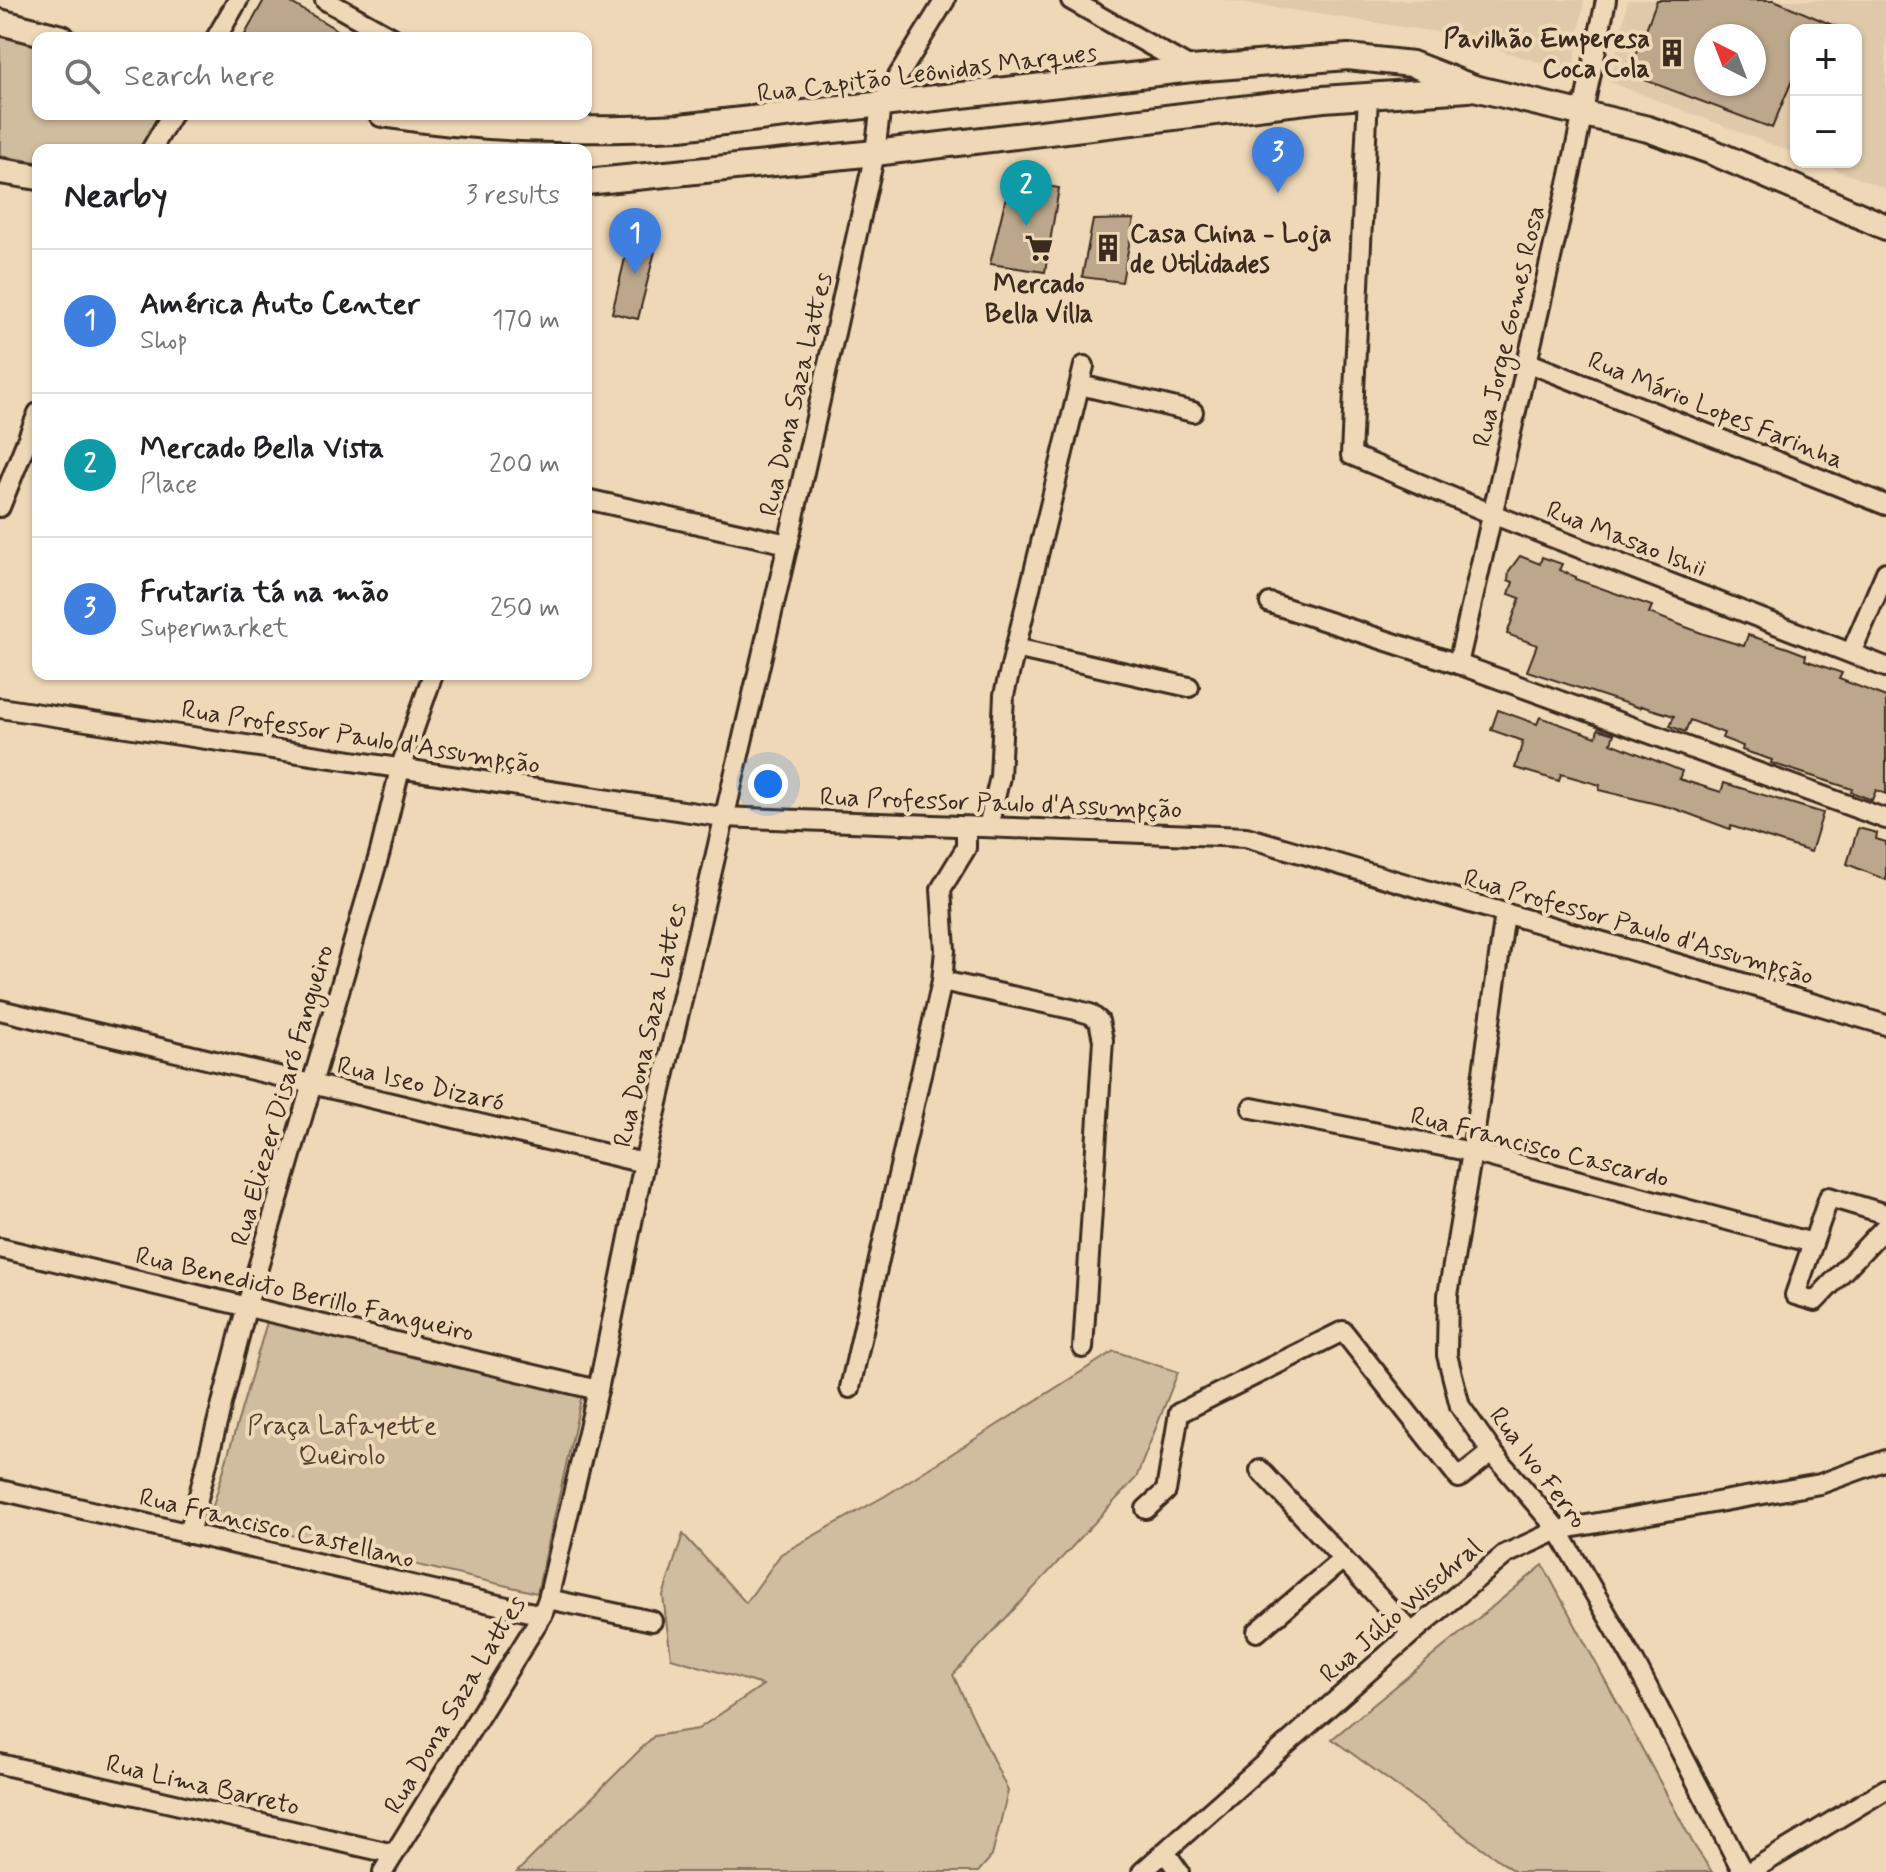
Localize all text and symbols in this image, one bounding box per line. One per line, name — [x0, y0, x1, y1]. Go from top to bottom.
place label: Pavilhão Emperesa Coca Cola — [1443, 23, 1650, 87]
north arrow — [1694, 24, 1766, 96]
map controls — [1790, 24, 1862, 168]
button: + — [1790, 24, 1862, 96]
search box — [32, 32, 592, 120]
street label: Rua Capitão Leônidas Marques — [755, 36, 1099, 112]
building icon: Pavilhão Emperesa Coca Cola — [1657, 38, 1687, 68]
icon: search — [60, 54, 104, 98]
text: Search here — [124, 57, 275, 96]
button: − — [1790, 96, 1862, 168]
pin: 3 — [1252, 127, 1304, 193]
pin: 2 — [1000, 160, 1052, 226]
text: Nearby — [64, 174, 168, 219]
text: 3 results — [466, 179, 560, 213]
street label: Rua Jorge Gomes Rosa — [1466, 202, 1556, 451]
pin: 1 — [609, 208, 661, 274]
place label: Casa China - Loja de Utilidades — [1130, 218, 1332, 282]
supermarket icon: Mercado Bella Villa — [1024, 233, 1054, 263]
building icon: Casa China - Loja de Utilidades — [1093, 233, 1123, 263]
place label: Mercado Bella Villa — [985, 268, 1093, 332]
street label: Rua Dona Saza Lattes — [752, 269, 842, 520]
text: América Auto Center — [140, 285, 420, 324]
text: 1 — [84, 304, 96, 338]
text: 170 m — [492, 304, 560, 338]
text: Shop — [140, 324, 188, 358]
street label: Rua Mário Lopes Farinha — [1582, 344, 1848, 478]
text: Mercado Bella Vista — [140, 429, 384, 468]
text: 2 — [84, 448, 96, 482]
text: 200 m — [489, 448, 560, 482]
text: Place — [140, 468, 197, 502]
street label: Rua Masao Ishii — [1541, 494, 1711, 586]
text: Frutaria tá na mão — [140, 573, 389, 612]
text: 3 — [84, 592, 96, 626]
text: 250 m — [490, 592, 560, 626]
text: Supermarket — [140, 612, 288, 646]
street label: Rua Professor Paulo d'Assumpção — [179, 693, 542, 783]
your location — [748, 764, 788, 804]
street label: Rua Professor Paulo d'Assumpção — [819, 781, 1183, 827]
street label: Rua Professor Paulo d'Assumpção — [1460, 862, 1817, 994]
street label: Rua Dona Saza Lattes — [606, 900, 696, 1151]
street label: Rua Eliezer Disaró Fangueiro — [224, 941, 344, 1251]
street label: Rua Iseo Dizaró — [334, 1049, 508, 1121]
street label: Rua Francisco Cascardo — [1407, 1099, 1672, 1196]
street label: Rua Benedicto Berillo Fangueiro — [132, 1239, 477, 1350]
street label: Rua Ivo Ferro — [1481, 1401, 1594, 1536]
park label: Praça Lafayette Queirolo — [247, 1410, 437, 1474]
street label: Rua Francisco Castellano — [136, 1481, 417, 1577]
street label: Rua Júlio Wischral — [1313, 1532, 1490, 1691]
street label: Rua Dona Saza Lattes — [377, 1590, 534, 1821]
street label: Rua Lima Barreto — [102, 1747, 303, 1825]

